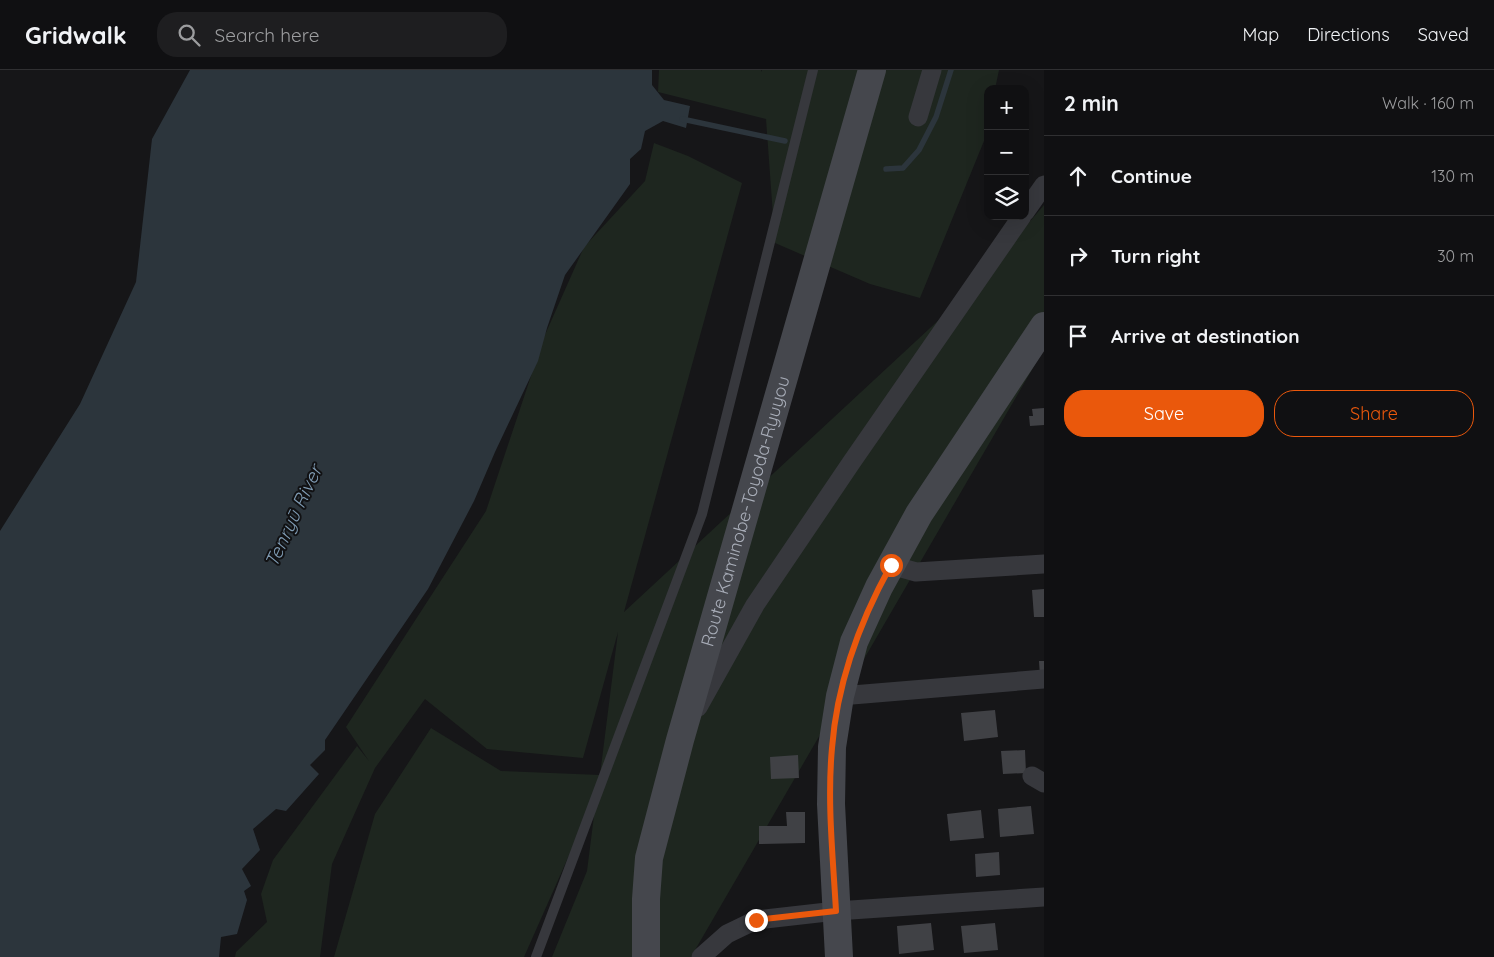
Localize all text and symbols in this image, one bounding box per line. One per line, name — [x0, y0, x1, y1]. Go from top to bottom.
search box — [157, 12, 507, 57]
text: Gridwalk — [25, 20, 127, 50]
icon: search — [175, 21, 203, 49]
text: Search here — [215, 23, 319, 47]
text: Map — [1242, 23, 1279, 46]
text: Directions — [1307, 23, 1390, 46]
text: Saved — [1418, 23, 1469, 46]
map controls — [984, 85, 1029, 220]
button: + — [984, 85, 1029, 130]
text: 2 min — [1064, 90, 1119, 116]
text: Walk · 160 m — [1382, 93, 1474, 113]
button: − — [984, 130, 1029, 175]
icon: ahead — [1064, 162, 1092, 190]
text: Continue — [1111, 164, 1192, 188]
text: 130 m — [1431, 166, 1474, 186]
button: layers — [984, 175, 1029, 220]
icon: right — [1064, 242, 1092, 270]
text: Turn right — [1111, 244, 1200, 268]
text: 30 m — [1437, 246, 1474, 266]
icon: arrive — [1064, 322, 1092, 350]
text: Arrive at destination — [1111, 324, 1300, 348]
street label: Route Kaminobe-Toyoda-Ryuyou — [695, 373, 795, 649]
button: Save — [1064, 390, 1264, 437]
button: Share — [1274, 390, 1474, 437]
water label: Tenryū River — [259, 459, 328, 571]
route start — [880, 554, 903, 577]
route end — [745, 909, 768, 932]

